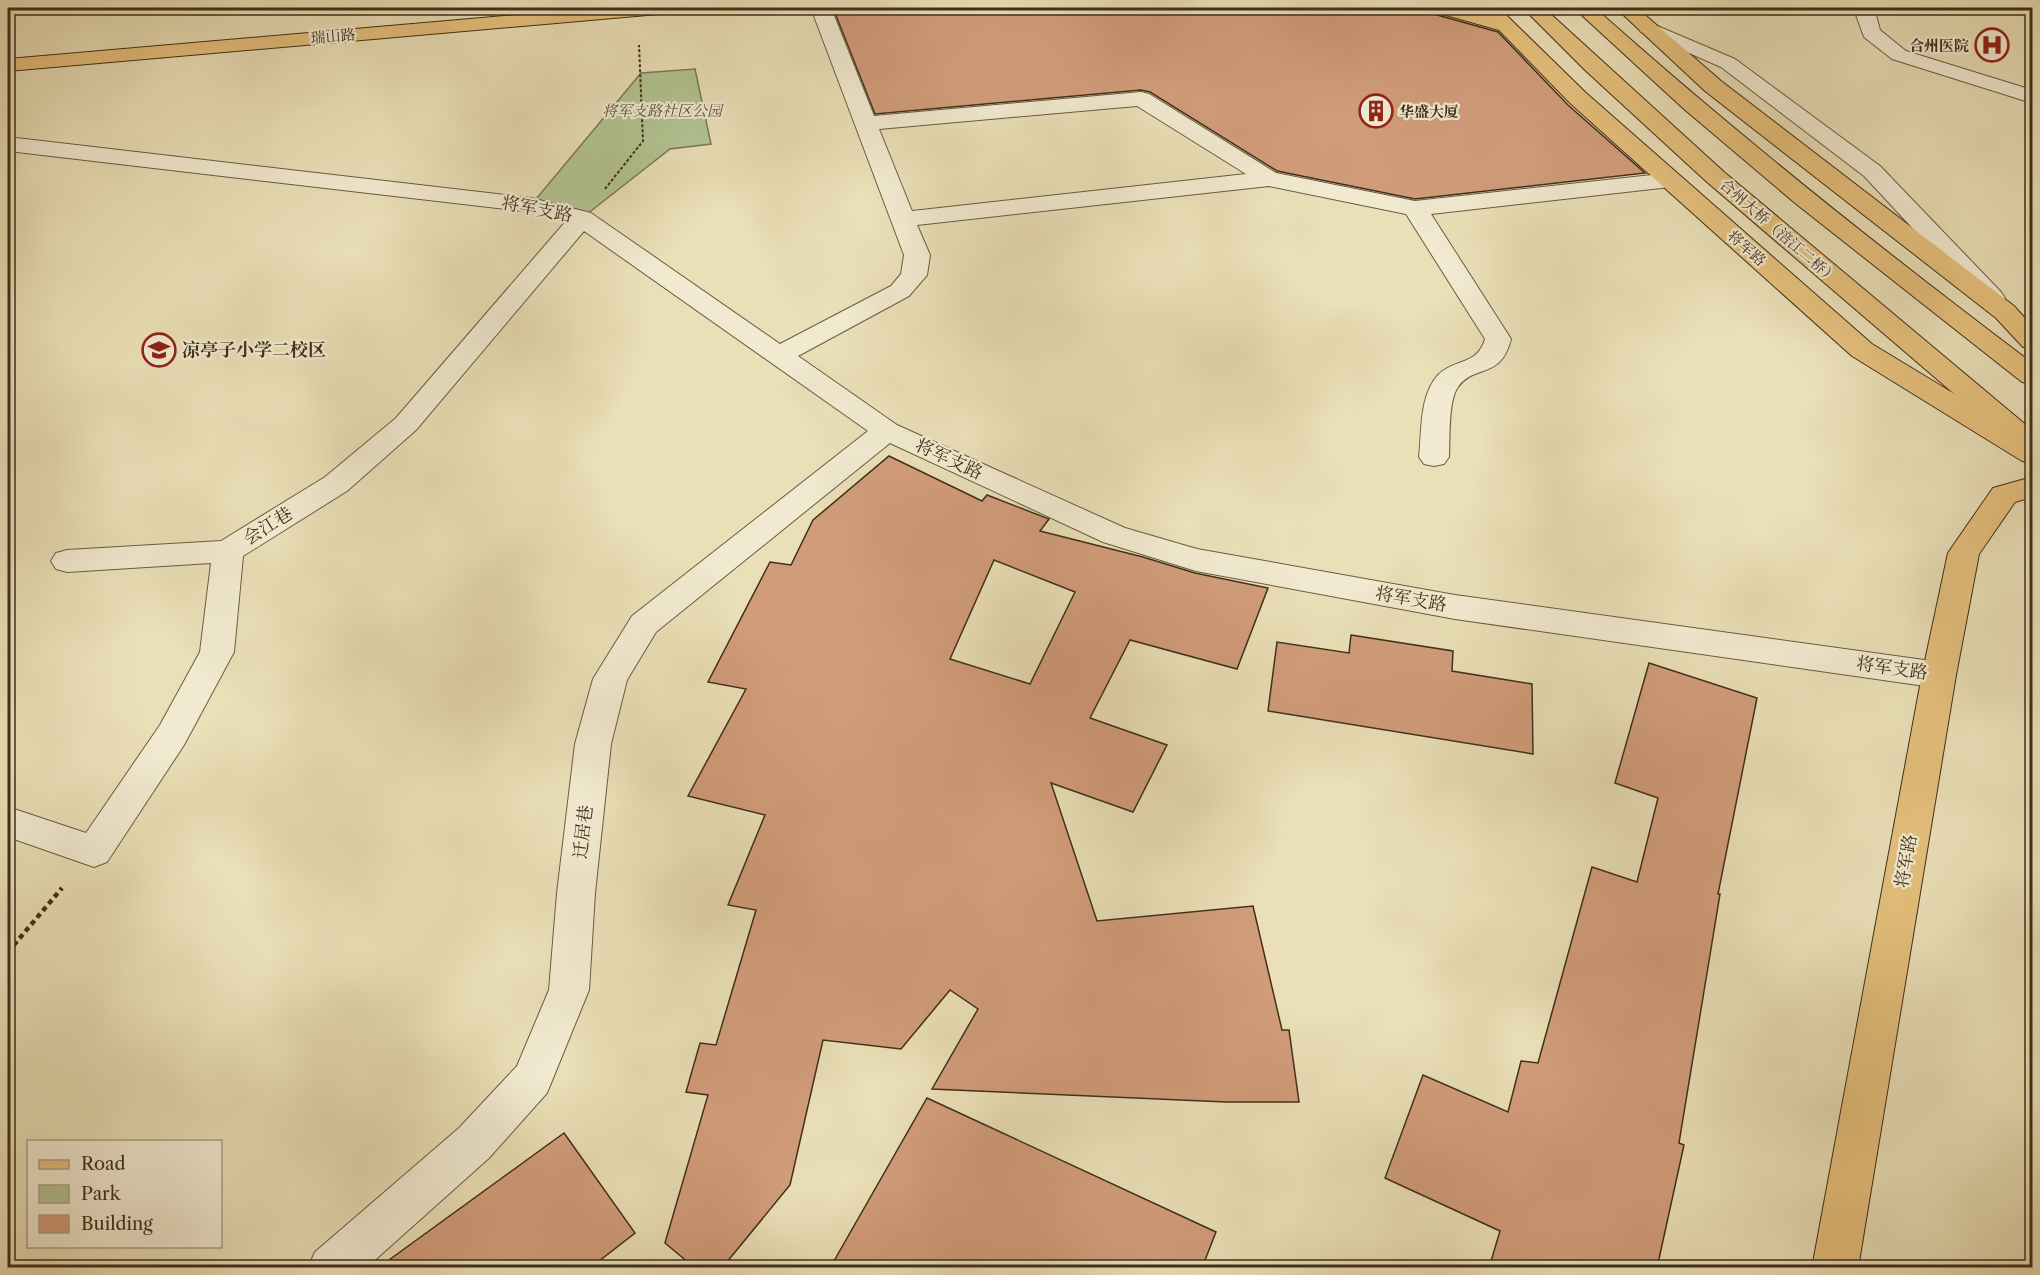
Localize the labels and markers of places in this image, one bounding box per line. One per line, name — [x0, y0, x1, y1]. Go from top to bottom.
hospital icon: 合州医院 — [1974, 27, 2010, 63]
place label: 合州医院 — [1909, 36, 1969, 55]
building icon: 华盛大厦 — [1358, 93, 1394, 129]
place label: 华盛大厦 — [1399, 102, 1459, 121]
school or university icon: 凉亭子小学二校区 — [141, 332, 177, 368]
place label: 凉亭子小学二校区 — [182, 339, 326, 361]

